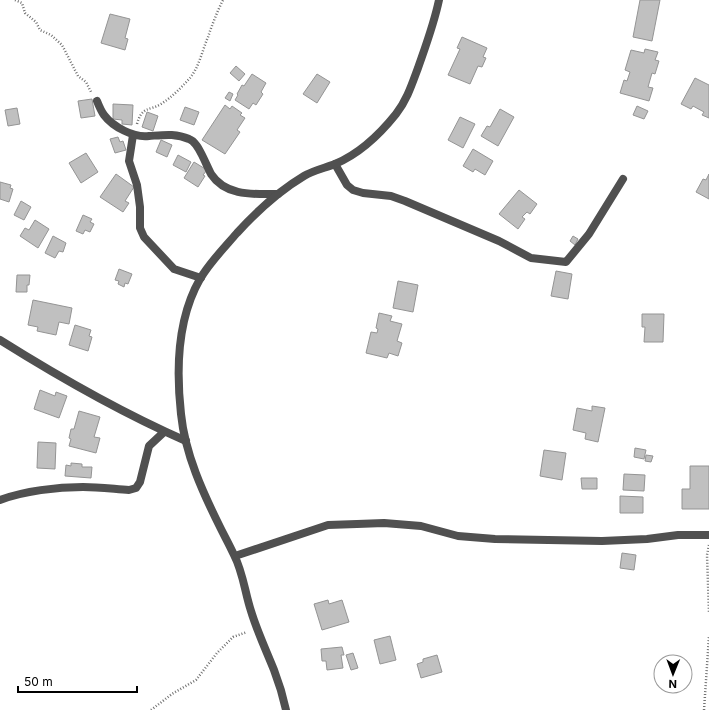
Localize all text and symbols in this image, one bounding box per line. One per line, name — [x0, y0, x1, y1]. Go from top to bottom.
north arrow — [653, 654, 693, 694]
scale bar — [18, 668, 137, 694]
text: 50 m — [24, 674, 53, 689]
text: N — [669, 677, 677, 691]

